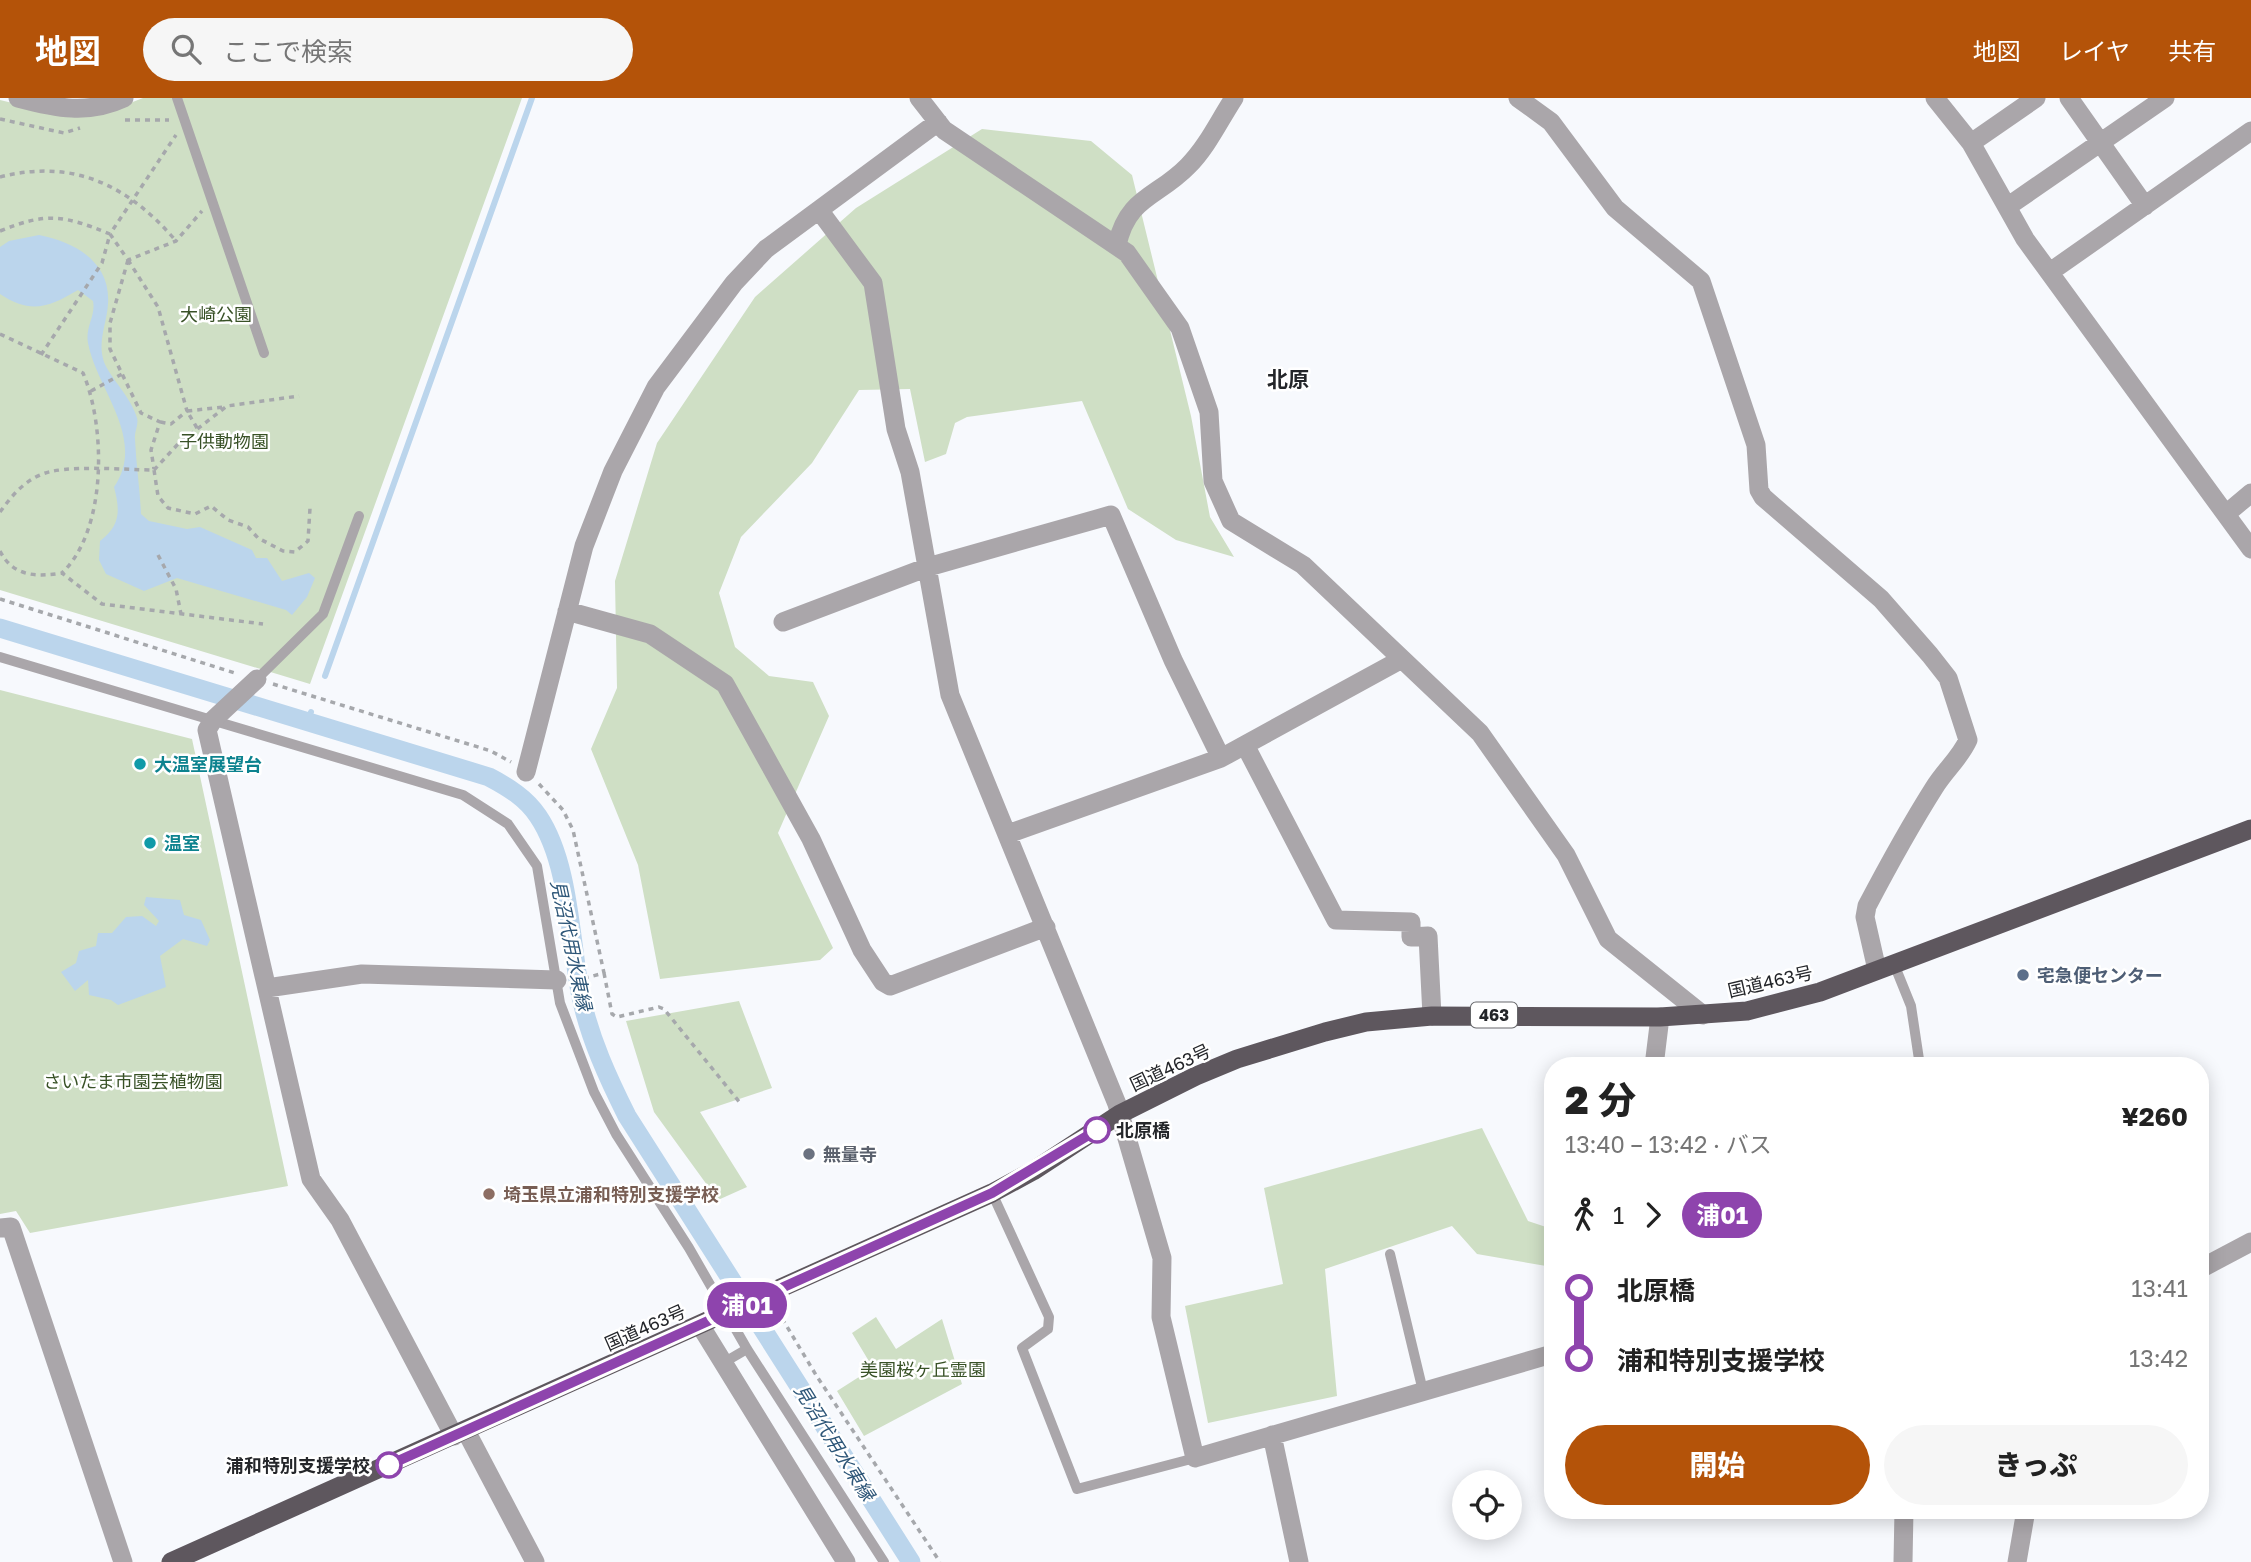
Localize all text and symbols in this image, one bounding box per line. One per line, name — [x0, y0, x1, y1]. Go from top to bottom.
search box — [143, 18, 633, 81]
icon: search — [167, 30, 205, 68]
text: 地図 — [35, 31, 101, 70]
text: ここで検索 — [223, 36, 353, 67]
text: 地図 — [1973, 36, 2021, 65]
text: レイヤ — [2059, 36, 2130, 65]
text: 共有 — [2168, 36, 2216, 65]
park label: 大崎公園 — [180, 303, 252, 325]
district label: 北原 — [1267, 366, 1309, 392]
park label: 子供動物園 — [179, 430, 269, 452]
place label: 大温室展望台 — [154, 753, 262, 775]
marker: 大温室展望台 — [132, 756, 148, 772]
place label: 温室 — [164, 832, 200, 854]
marker: 温室 — [142, 835, 158, 851]
water label: 見沼代用水東縁 — [547, 878, 597, 1014]
street label: 国道463号 — [1725, 961, 1815, 1001]
place label: 宅急便センター — [2037, 964, 2163, 986]
marker: 宅急便センター — [2015, 967, 2031, 983]
road number: 463 — [1471, 1002, 1517, 1028]
street label: 国道463号 — [1126, 1039, 1214, 1095]
park label: さいたま市園芸植物園 — [43, 1070, 223, 1092]
text: 2 分 — [1565, 1077, 1636, 1122]
text: ¥260 — [2122, 1101, 2188, 1132]
marker: 北原橋 — [1084, 1117, 1110, 1143]
place label: 北原橋 — [1116, 1119, 1170, 1141]
text: 13:40 – 13:42 · バス — [1565, 1130, 1772, 1158]
place label: 無量寺 — [823, 1143, 877, 1165]
marker: 無量寺 — [801, 1146, 817, 1162]
place label: 埼玉県立浦和特別支援学校 — [503, 1183, 719, 1205]
marker: 埼玉県立浦和特別支援学校 — [481, 1186, 497, 1202]
icon: walk — [1565, 1196, 1603, 1234]
icon: forward — [1634, 1196, 1672, 1234]
text: 浦01 — [1696, 1200, 1748, 1229]
text: 1 — [1613, 1201, 1624, 1229]
text: 13:41 — [2131, 1274, 2188, 1302]
text: 北原橋 — [1617, 1275, 1695, 1306]
line badge: 浦01 — [707, 1282, 787, 1328]
text: 浦01 — [721, 1290, 773, 1319]
street label: 国道463号 — [601, 1299, 689, 1355]
text: 13:42 — [2129, 1344, 2188, 1372]
text: 浦和特別支援学校 — [1617, 1345, 1825, 1376]
park label: 美園桜ヶ丘霊園 — [860, 1358, 986, 1380]
water label: 見沼代用水東縁 — [790, 1380, 881, 1506]
button: 開始 — [1565, 1425, 1870, 1505]
button: きっぷ — [1884, 1425, 2188, 1505]
marker: 浦和特別支援学校 — [376, 1452, 402, 1478]
place label: 浦和特別支援学校 — [226, 1454, 370, 1476]
map controls — [1452, 1470, 1522, 1540]
button: locate — [1452, 1470, 1522, 1540]

